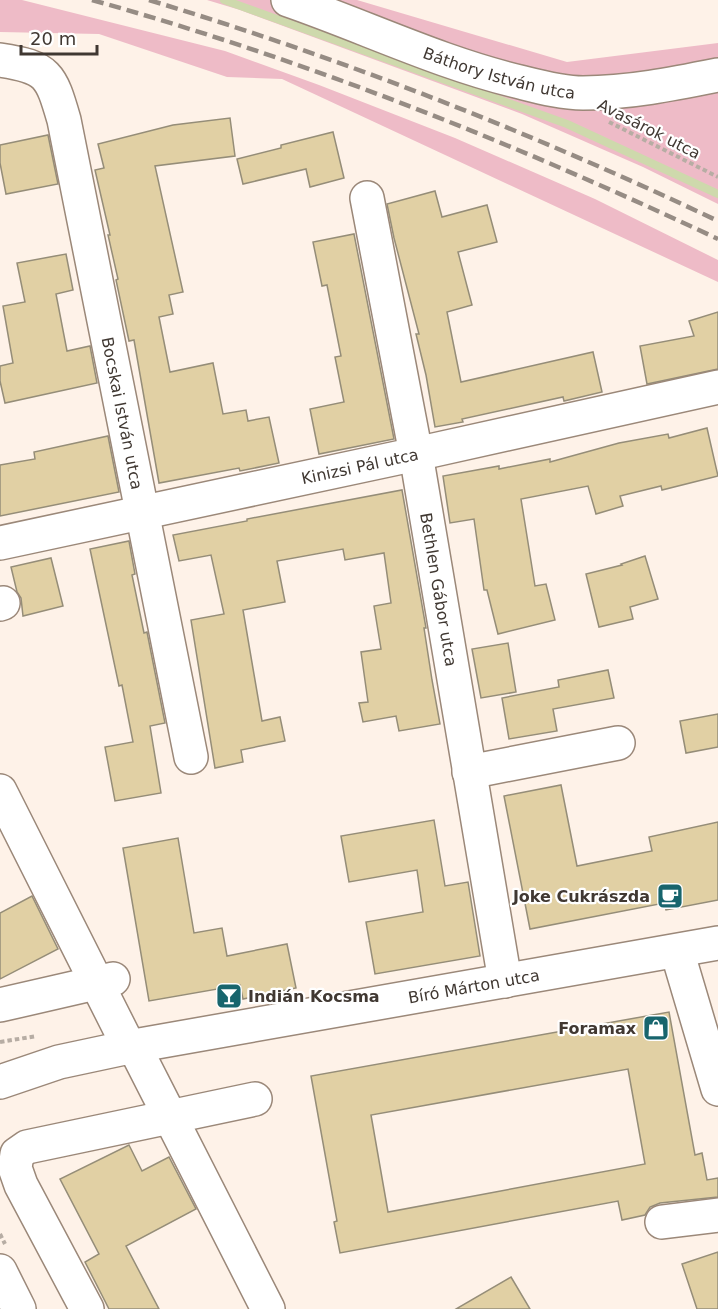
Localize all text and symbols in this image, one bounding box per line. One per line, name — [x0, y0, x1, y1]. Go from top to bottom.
scale bar — [21, 18, 98, 56]
text: 20 m — [30, 28, 76, 49]
street label: Báthory István utca — [421, 43, 576, 102]
street label: Avasárok utca — [594, 95, 704, 163]
street label: Bocskai István utca — [98, 335, 147, 491]
street label: Kinizsi Pál utca — [300, 444, 420, 488]
street label: Bethlen Gábor utca — [417, 511, 461, 668]
cafe icon: Joke Cukrászda — [655, 881, 685, 911]
place label: Joke Cukrászda — [512, 887, 650, 906]
street label: Bíró Márton utca — [407, 965, 541, 1007]
bar icon: Indián Kocsma — [214, 981, 244, 1011]
place label: Indián Kocsma — [248, 987, 380, 1006]
shop icon: Foramax — [641, 1013, 671, 1043]
place label: Foramax — [558, 1019, 637, 1038]

